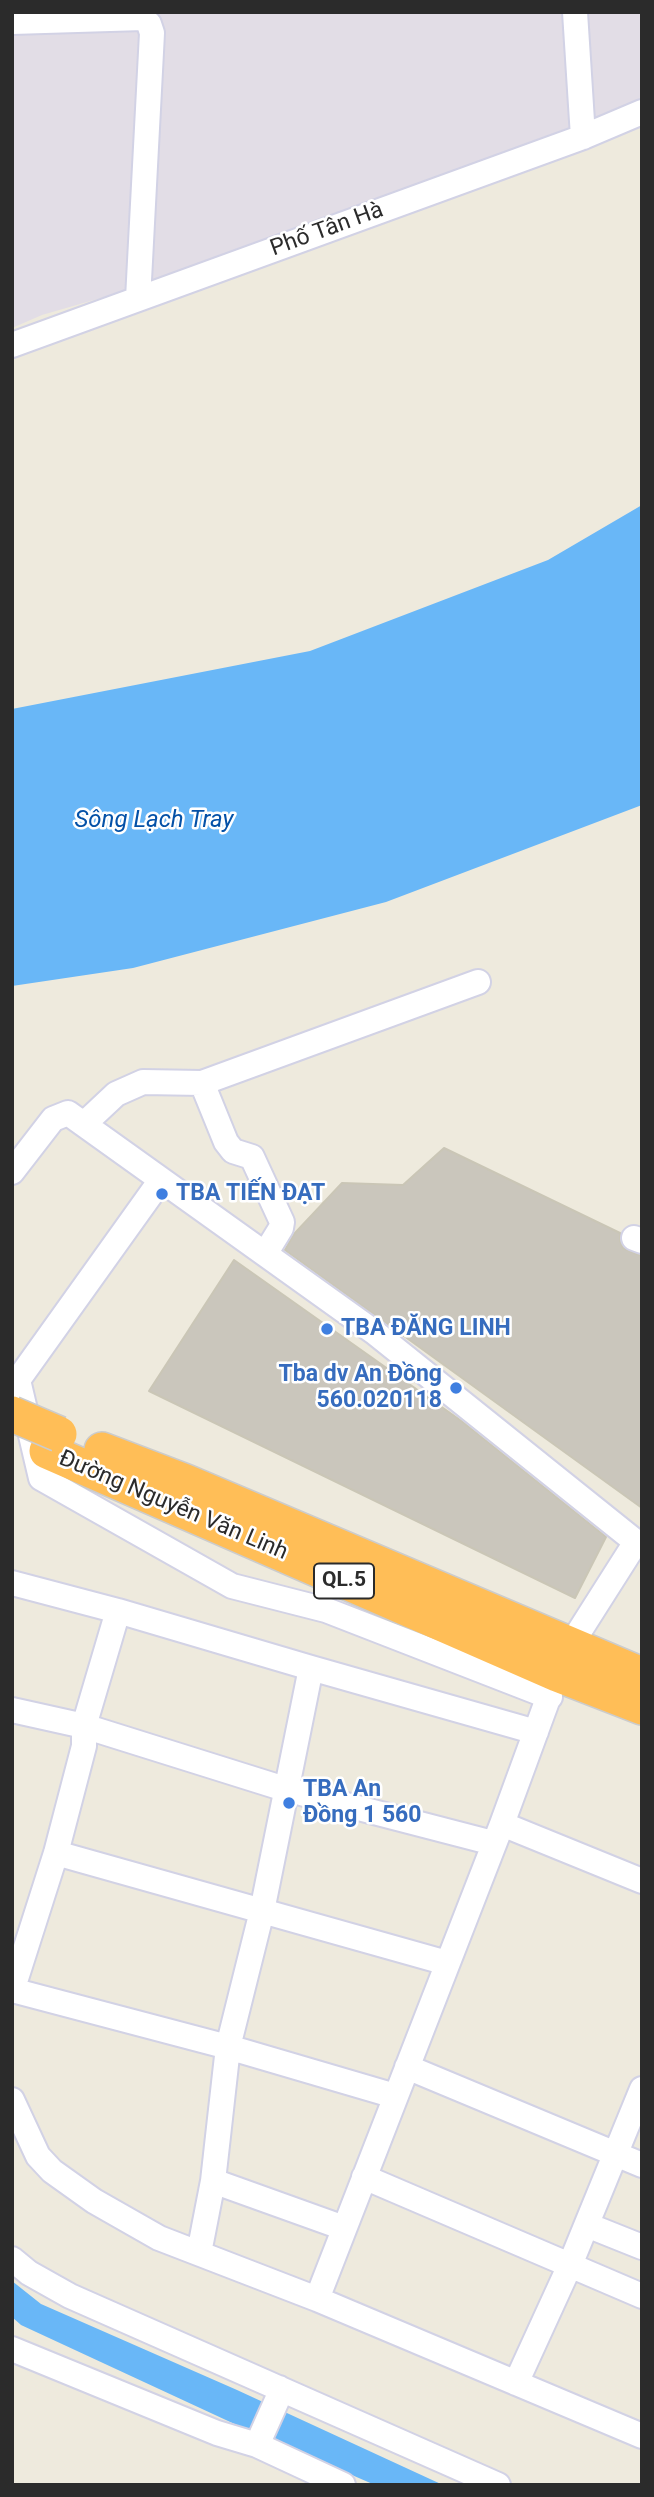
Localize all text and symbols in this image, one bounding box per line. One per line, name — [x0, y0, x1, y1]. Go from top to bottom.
street label: Phố Tân Hà — [267, 197, 387, 263]
water label: Sông Lạch Tray — [75, 807, 233, 835]
place label: TBA TIẾN ĐẠT — [176, 1180, 325, 1208]
marker: TBA TIẾN ĐẠT — [154, 1186, 170, 1202]
place label: TBA ĐĂNG LINH — [341, 1315, 511, 1343]
marker: TBA ĐĂNG LINH — [319, 1321, 335, 1337]
place label: Tba dv An Đồng 560.020118 — [278, 1361, 442, 1415]
marker: Tba dv An Đồng 560.020118 — [448, 1380, 464, 1396]
street label: Đường Nguyễn Văn Linh — [54, 1445, 292, 1567]
road number: QL.5 — [314, 1564, 374, 1598]
place label: TBA An Đồng 1 560 — [303, 1776, 422, 1830]
marker: TBA An Đồng 1 560 — [281, 1795, 297, 1811]

